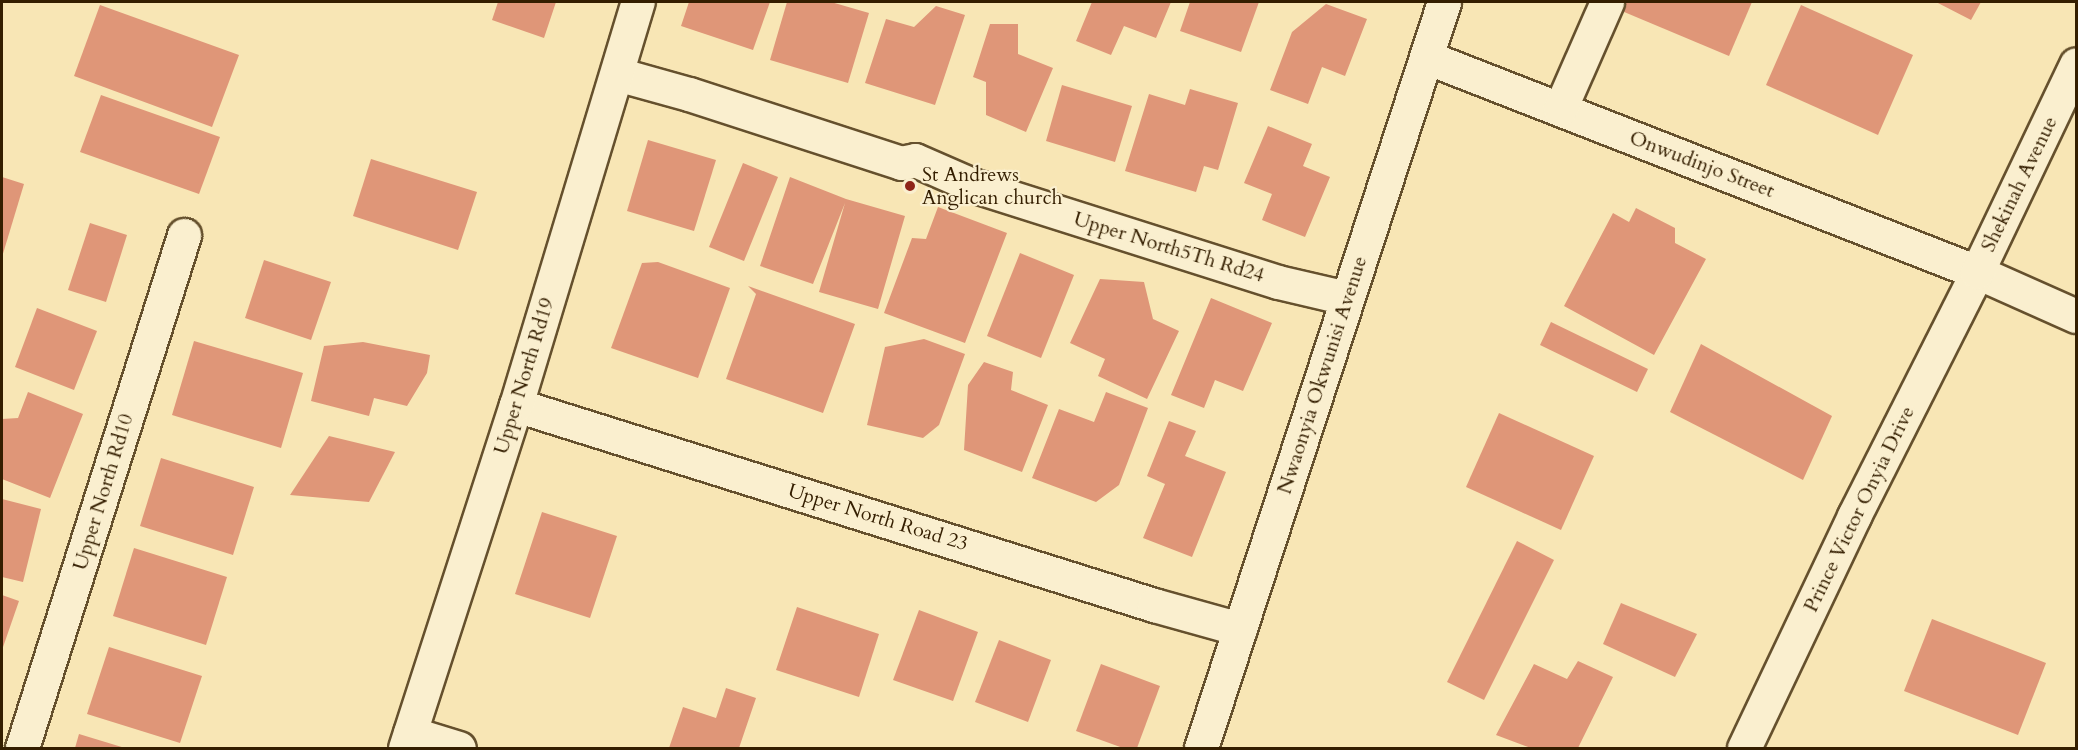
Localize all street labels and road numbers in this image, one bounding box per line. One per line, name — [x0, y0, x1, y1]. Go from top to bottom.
street label: Shekinah Avenue — [1976, 112, 2062, 256]
street label: Onwudinjo Street — [1626, 125, 1778, 203]
street label: Upper North5Th Rd24 — [1071, 207, 1267, 287]
street label: Nwaonyia Okwunisi Avenue — [1272, 253, 1372, 497]
street label: Upper North Rd19 — [489, 295, 559, 457]
street label: Prince Victor Onyia Drive — [1799, 402, 1919, 616]
street label: Upper North Rd10 — [68, 411, 138, 573]
street label: Upper North Road 23 — [785, 478, 971, 556]

